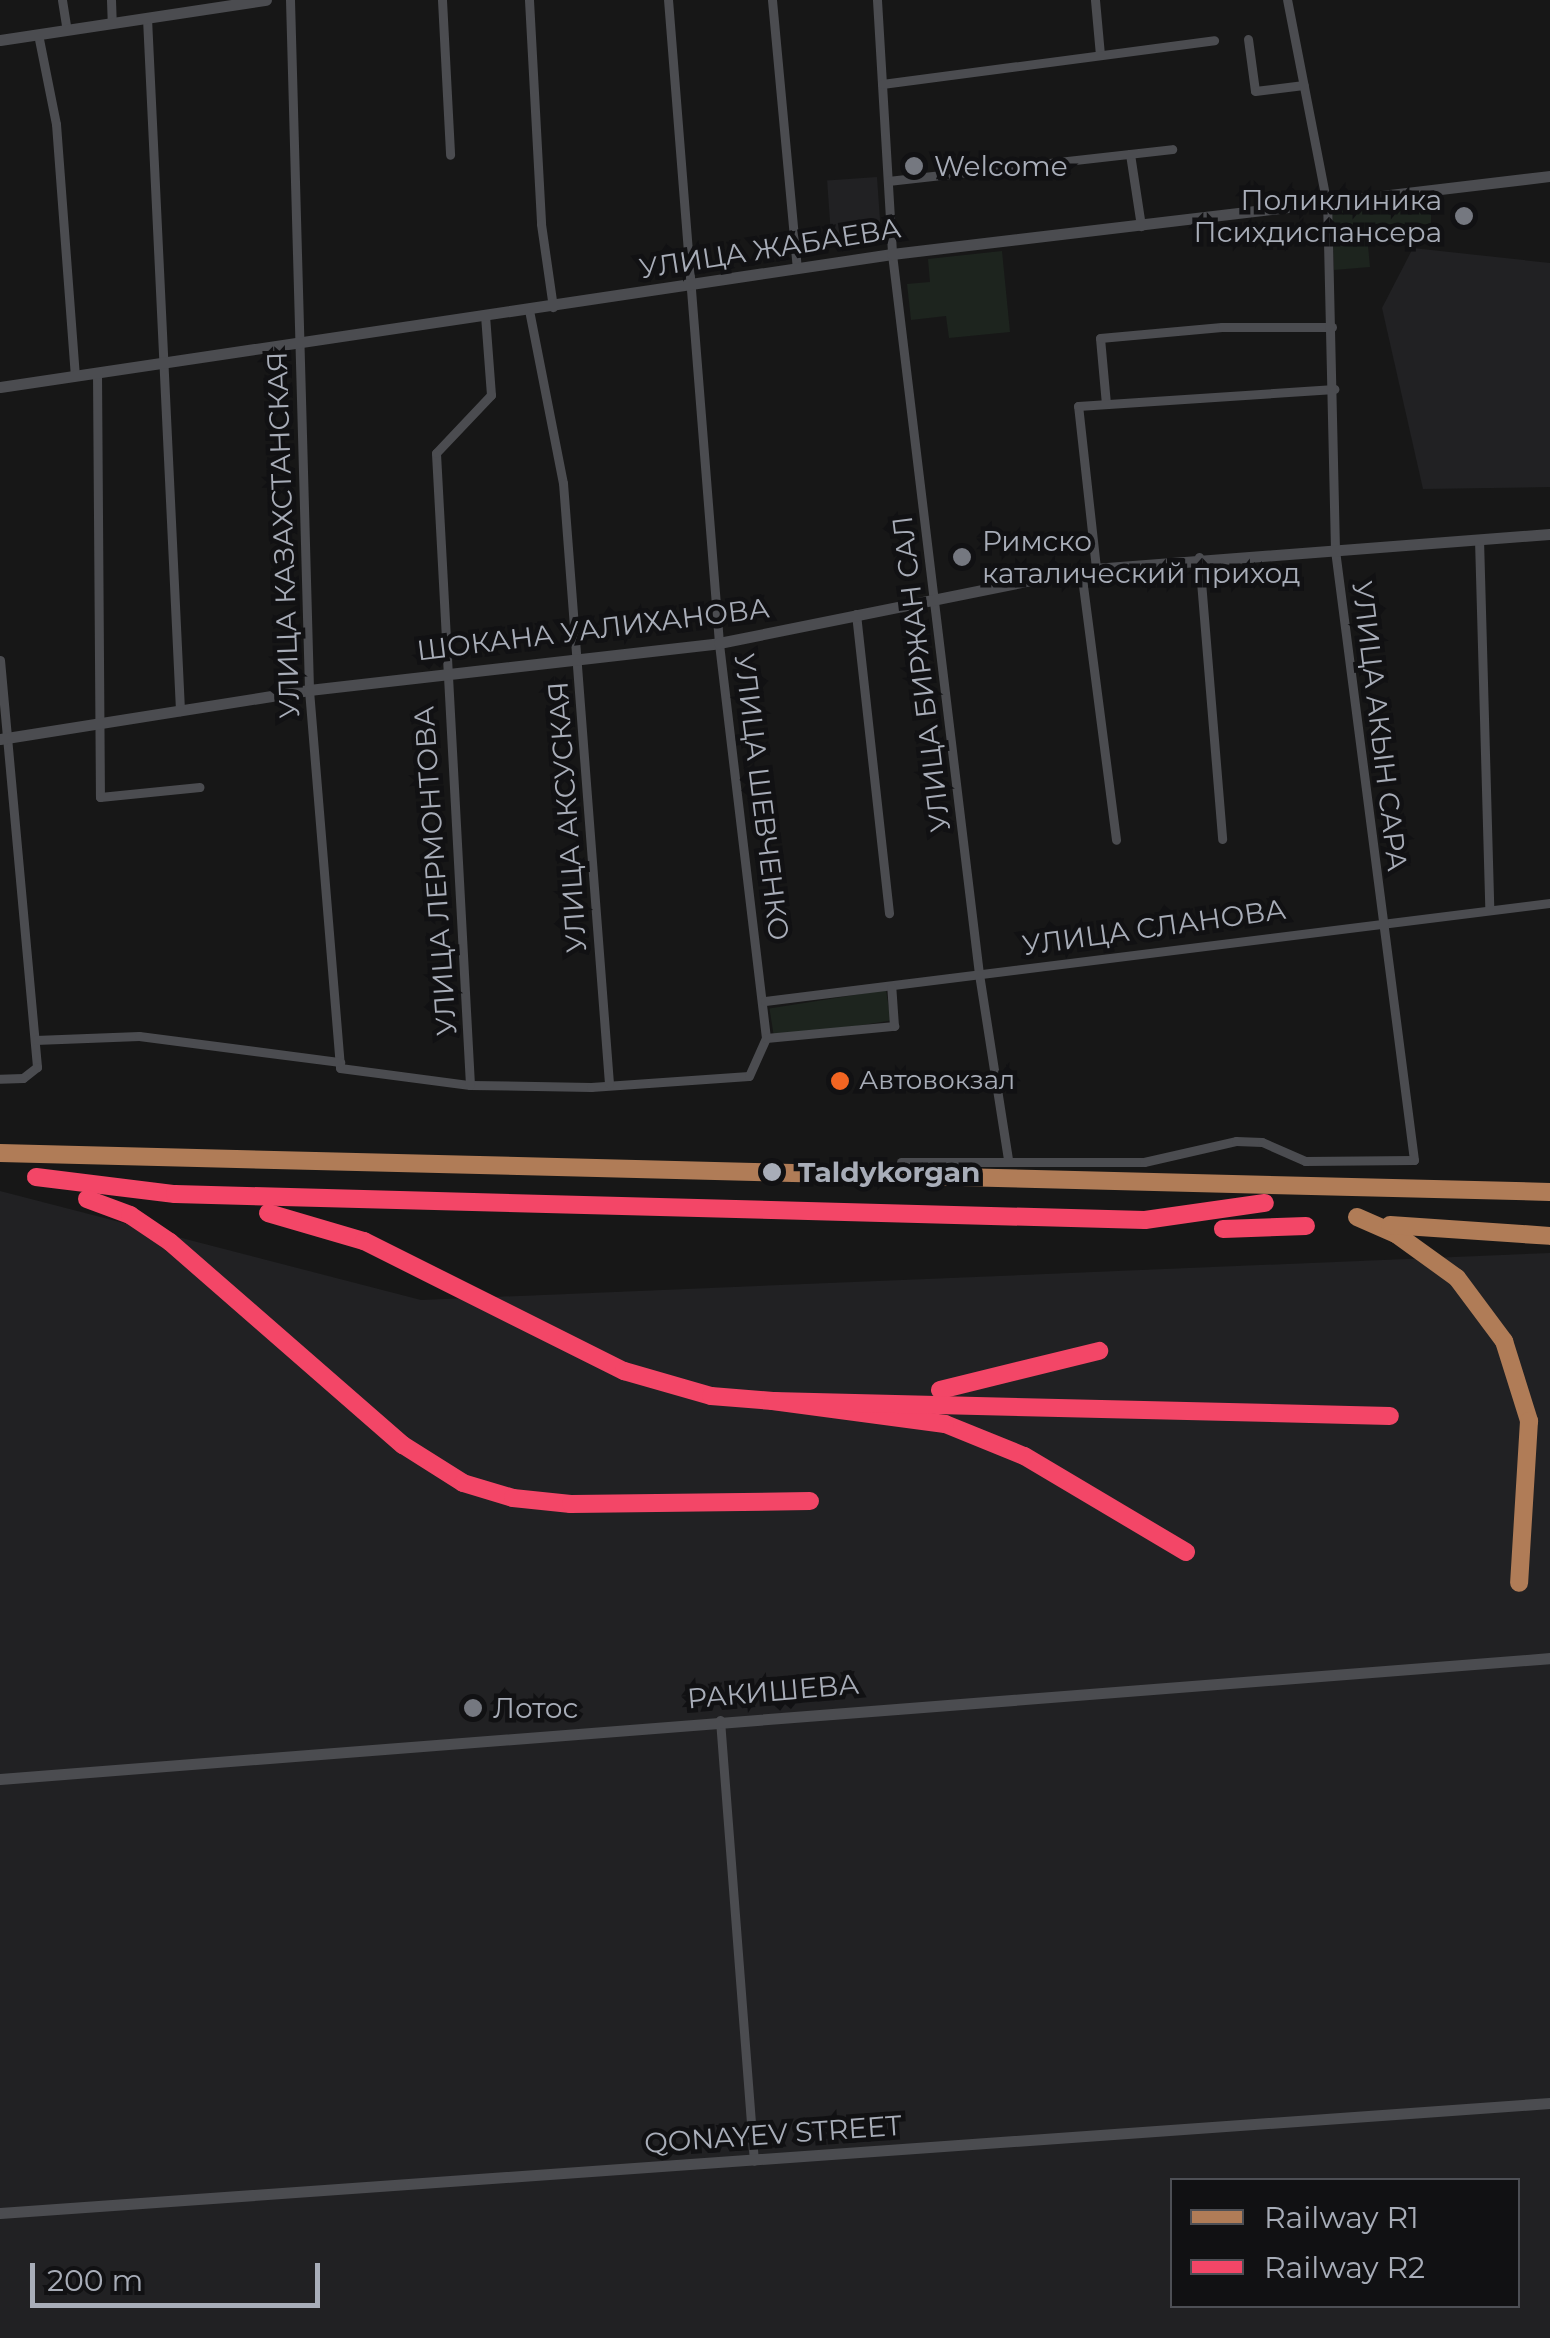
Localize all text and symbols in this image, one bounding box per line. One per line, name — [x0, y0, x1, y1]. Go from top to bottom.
place label: Welcome — [934, 149, 1068, 183]
marker: Welcome — [903, 155, 925, 177]
place label: Поликлиника Психдиспансера — [1194, 183, 1442, 249]
marker: Поликлиника Психдиспансера — [1451, 203, 1477, 229]
street label: УЛИЦА ЖАБАЕВА — [637, 211, 903, 285]
street label: УЛИЦА КАЗАХСТАНСКАЯ — [260, 351, 306, 719]
street label: УЛИЦА БИРЖАН САЛ — [885, 514, 957, 834]
place label: Римско каталический приход — [982, 524, 1300, 590]
marker: Римско каталический приход — [951, 546, 973, 568]
street label: УЛИЦА АКЫН САРА — [1346, 579, 1414, 873]
street label: ШОКАНА УАЛИХАНОВА — [415, 591, 771, 667]
street label: УЛИЦА ШЕВЧЕНКО — [728, 652, 796, 942]
street label: УЛИЦА АКСУСКАЯ — [541, 680, 593, 954]
street label: УЛИЦА ЛЕРМОНТОВА — [407, 705, 463, 1037]
street label: УЛИЦА СЛАНОВА — [1020, 892, 1288, 962]
place label: Автовокзал — [859, 1065, 1015, 1097]
marker: Автовокзал — [830, 1071, 850, 1091]
marker: Taldykorgan — [755, 1155, 789, 1189]
place label: Taldykorgan — [798, 1155, 980, 1189]
street label: РАКИШЕВА — [686, 1667, 860, 1715]
place label: Лотос — [493, 1691, 578, 1725]
marker: Лотос — [462, 1697, 484, 1719]
street label: QONAYEV STREET — [643, 2108, 903, 2160]
legend — [1170, 2178, 1520, 2308]
text: Railway R1 — [1264, 2199, 1419, 2236]
scale bar — [35, 2243, 325, 2305]
text: Railway R2 — [1264, 2249, 1425, 2286]
text: 200 m — [47, 2262, 143, 2299]

